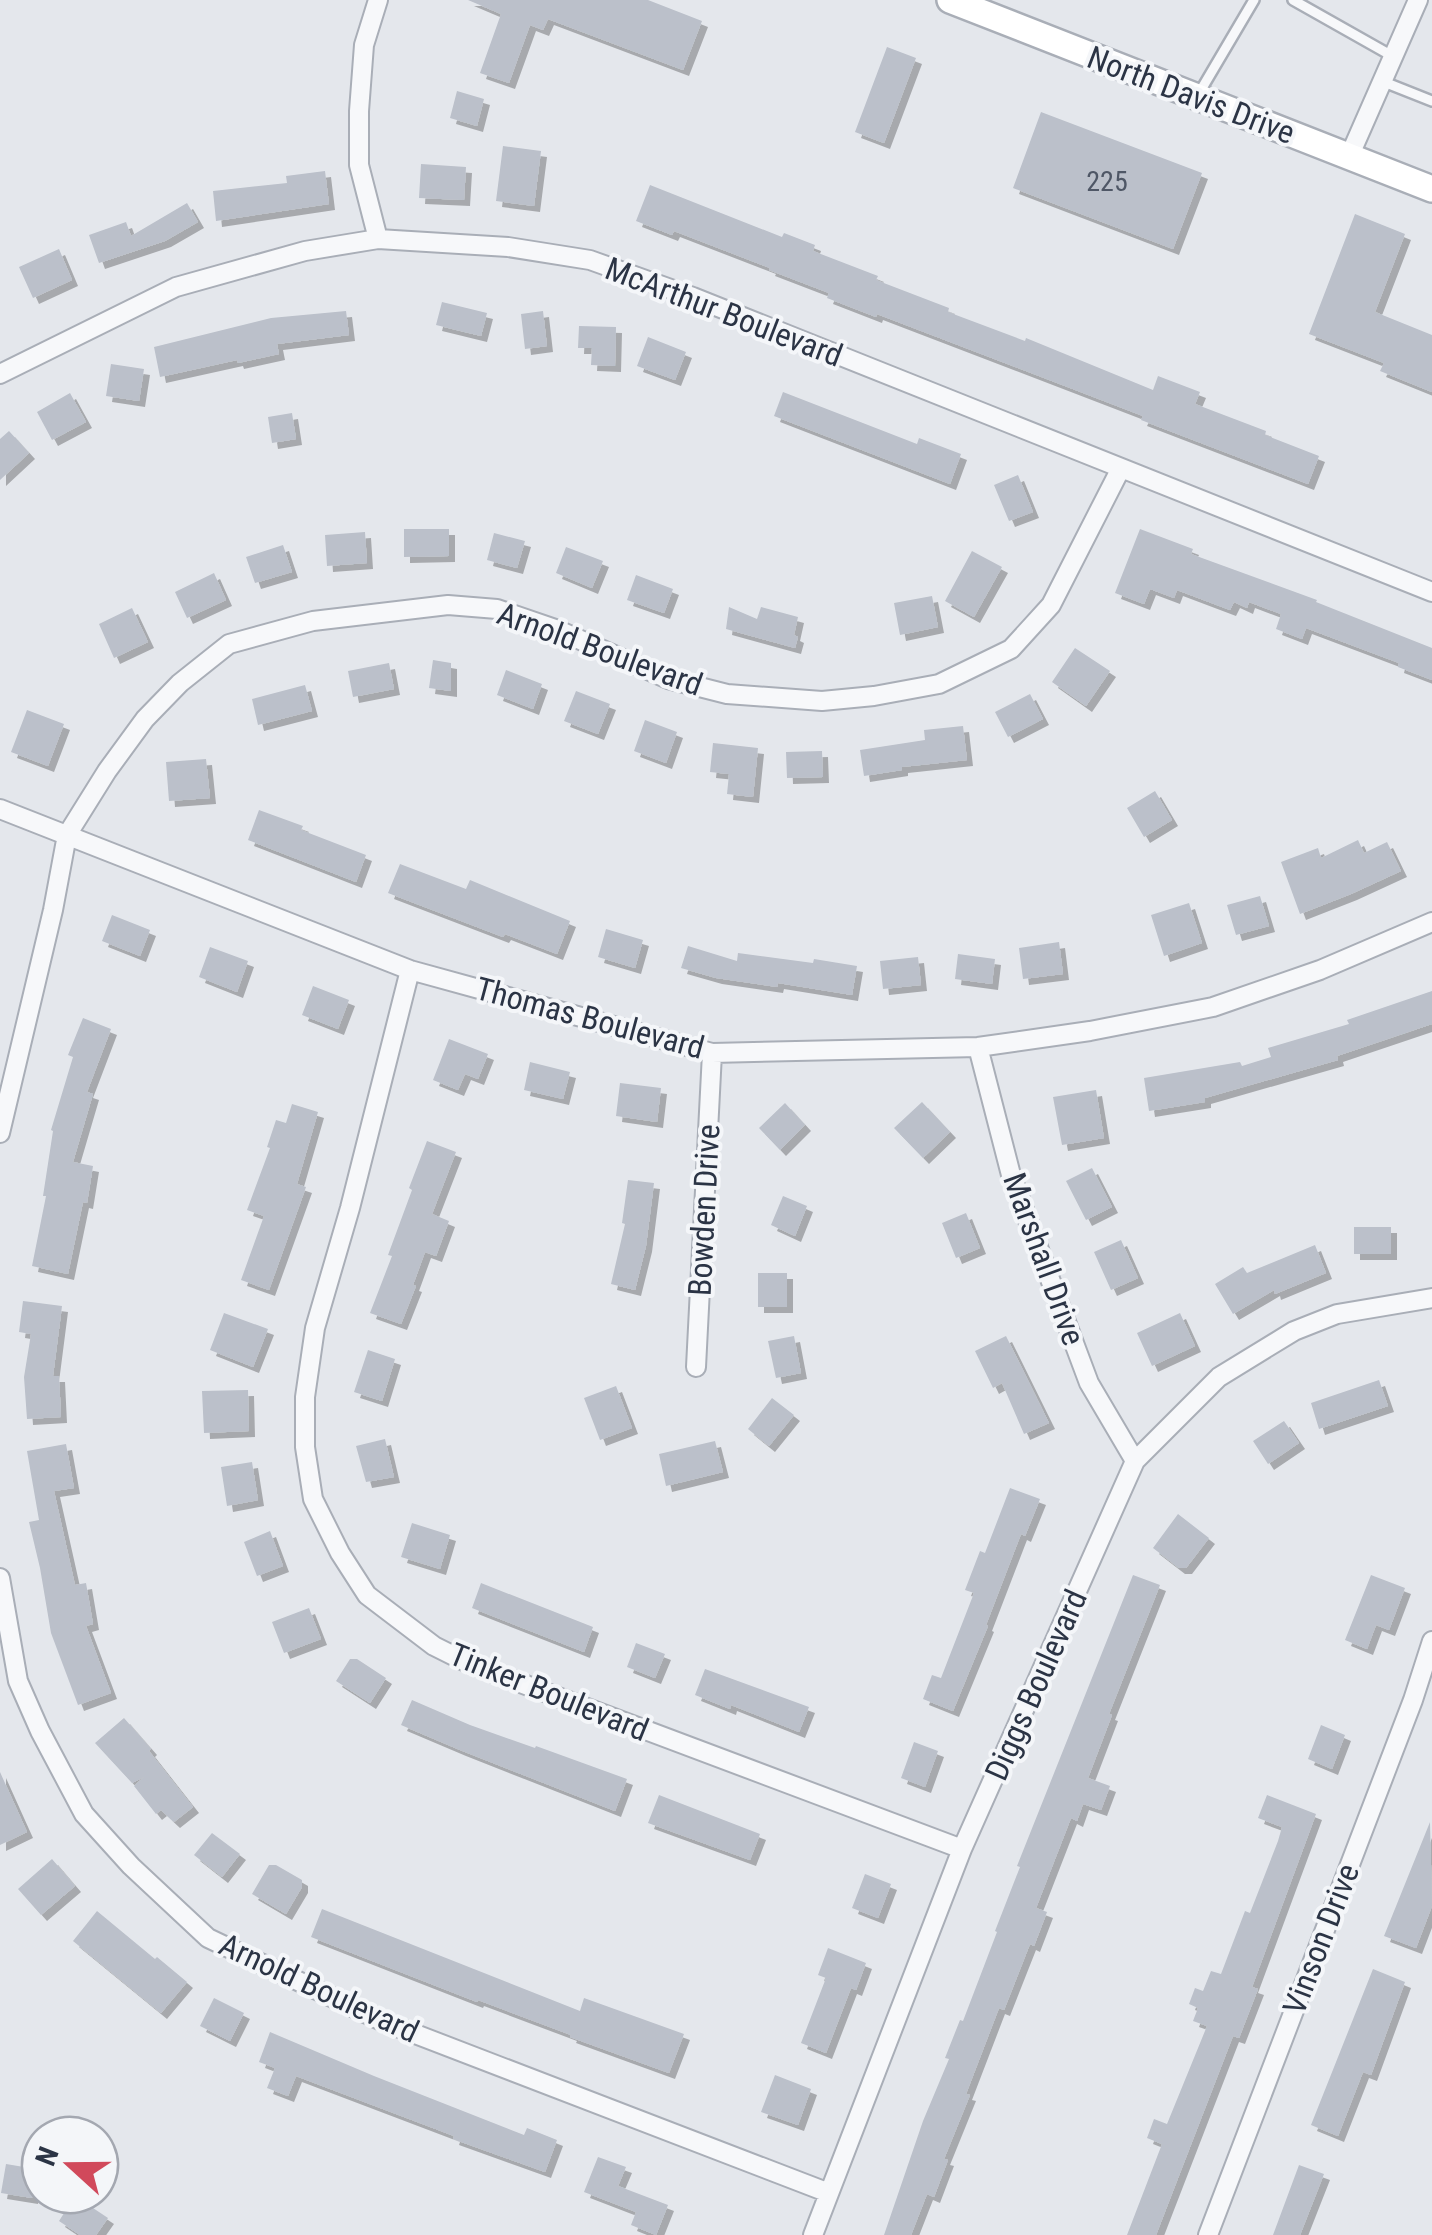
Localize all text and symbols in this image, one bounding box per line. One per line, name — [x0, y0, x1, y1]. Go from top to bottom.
street label: North Davis Drive — [1082, 38, 1300, 152]
house number: 225 — [1086, 165, 1128, 198]
street label: McArthur Boulevard — [600, 249, 848, 375]
street label: Arnold Boulevard — [492, 594, 708, 704]
street label: Thomas Boulevard — [472, 969, 708, 1067]
street label: Bowden Drive — [681, 1123, 727, 1297]
street label: Marshall Drive — [995, 1168, 1093, 1350]
street label: Diggs Boulevard — [977, 1584, 1095, 1786]
street label: Tinker Boulevard — [444, 1635, 654, 1749]
street label: Vinson Drive — [1275, 1858, 1367, 2020]
street label: Arnold Boulevard — [213, 1925, 425, 2051]
north arrow — [20, 2115, 120, 2215]
text: N — [29, 2142, 66, 2170]

